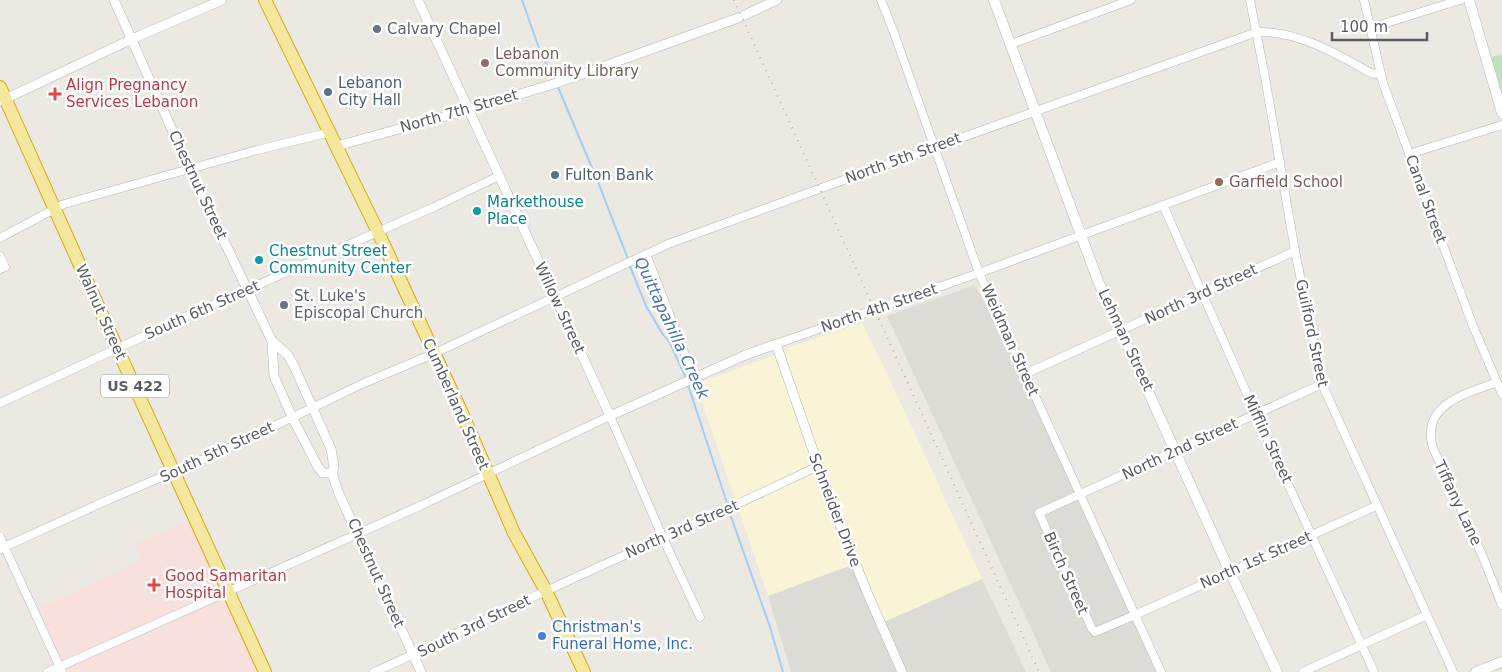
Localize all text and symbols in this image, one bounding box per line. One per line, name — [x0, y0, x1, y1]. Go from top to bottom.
scale bar — [1332, 10, 1427, 42]
text: 100 m — [1340, 18, 1388, 36]
place label: Calvary Chapel — [387, 20, 501, 38]
marker: Calvary Chapel — [371, 23, 383, 35]
place label: Lebanon Community Library — [495, 45, 639, 80]
marker: Lebanon Community Library — [479, 57, 491, 69]
place label: Lebanon City Hall — [338, 74, 402, 109]
place label: Align Pregnancy Services Lebanon — [66, 76, 198, 111]
marker: Lebanon City Hall — [322, 86, 334, 98]
street label: North 7th Street — [398, 86, 520, 136]
marker: Align Pregnancy Services Lebanon — [48, 87, 62, 101]
street label: Chestnut Street — [165, 128, 231, 242]
street label: North 5th Street — [843, 129, 964, 187]
street label: Canal Street — [1402, 152, 1450, 246]
place label: Fulton Bank — [565, 166, 654, 184]
marker: Fulton Bank — [549, 169, 561, 181]
place label: Garfield School — [1229, 173, 1343, 191]
marker: Garfield School — [1213, 176, 1225, 188]
place label: Markethouse Place — [487, 193, 584, 228]
marker: Markethouse Place — [471, 205, 483, 217]
place label: Chestnut Street Community Center — [269, 242, 412, 277]
marker: Chestnut Street Community Center — [253, 254, 265, 266]
water label: Quittapahilla Creek — [631, 254, 714, 403]
street label: Willow Street — [531, 259, 589, 357]
street label: North 3rd Street — [1142, 260, 1260, 328]
street label: Walnut Street — [72, 262, 130, 363]
street label: South 6th Street — [142, 277, 262, 343]
street label: Guilford Street — [1292, 277, 1332, 389]
street label: North 4th Street — [818, 280, 940, 336]
street label: Weidman Street — [977, 281, 1043, 399]
street label: Lehman Street — [1094, 286, 1158, 394]
place label: St. Luke's Episcopal Church — [294, 287, 423, 322]
marker: St. Luke's Episcopal Church — [278, 299, 290, 311]
street label: Cumberland Street — [419, 335, 493, 473]
road number: US 422 — [101, 374, 169, 398]
street label: Mifflin Street — [1240, 392, 1296, 486]
street label: North 2nd Street — [1119, 414, 1241, 484]
street label: South 5th Street — [157, 418, 277, 486]
street label: Schneider Drive — [805, 451, 865, 569]
street label: Tiffany Lane — [1430, 457, 1486, 548]
street label: North 3rd Street — [623, 496, 742, 562]
street label: Chestnut Street — [344, 515, 408, 631]
street label: North 1st Street — [1197, 527, 1315, 593]
street label: Birch Street — [1040, 529, 1092, 617]
place label: Good Samaritan Hospital — [165, 567, 287, 602]
marker: Good Samaritan Hospital — [147, 578, 161, 592]
street label: South 3rd Street — [414, 591, 534, 661]
place label: Christman's Funeral Home, Inc. — [552, 618, 693, 653]
marker: Christman's Funeral Home, Inc. — [536, 630, 548, 642]

